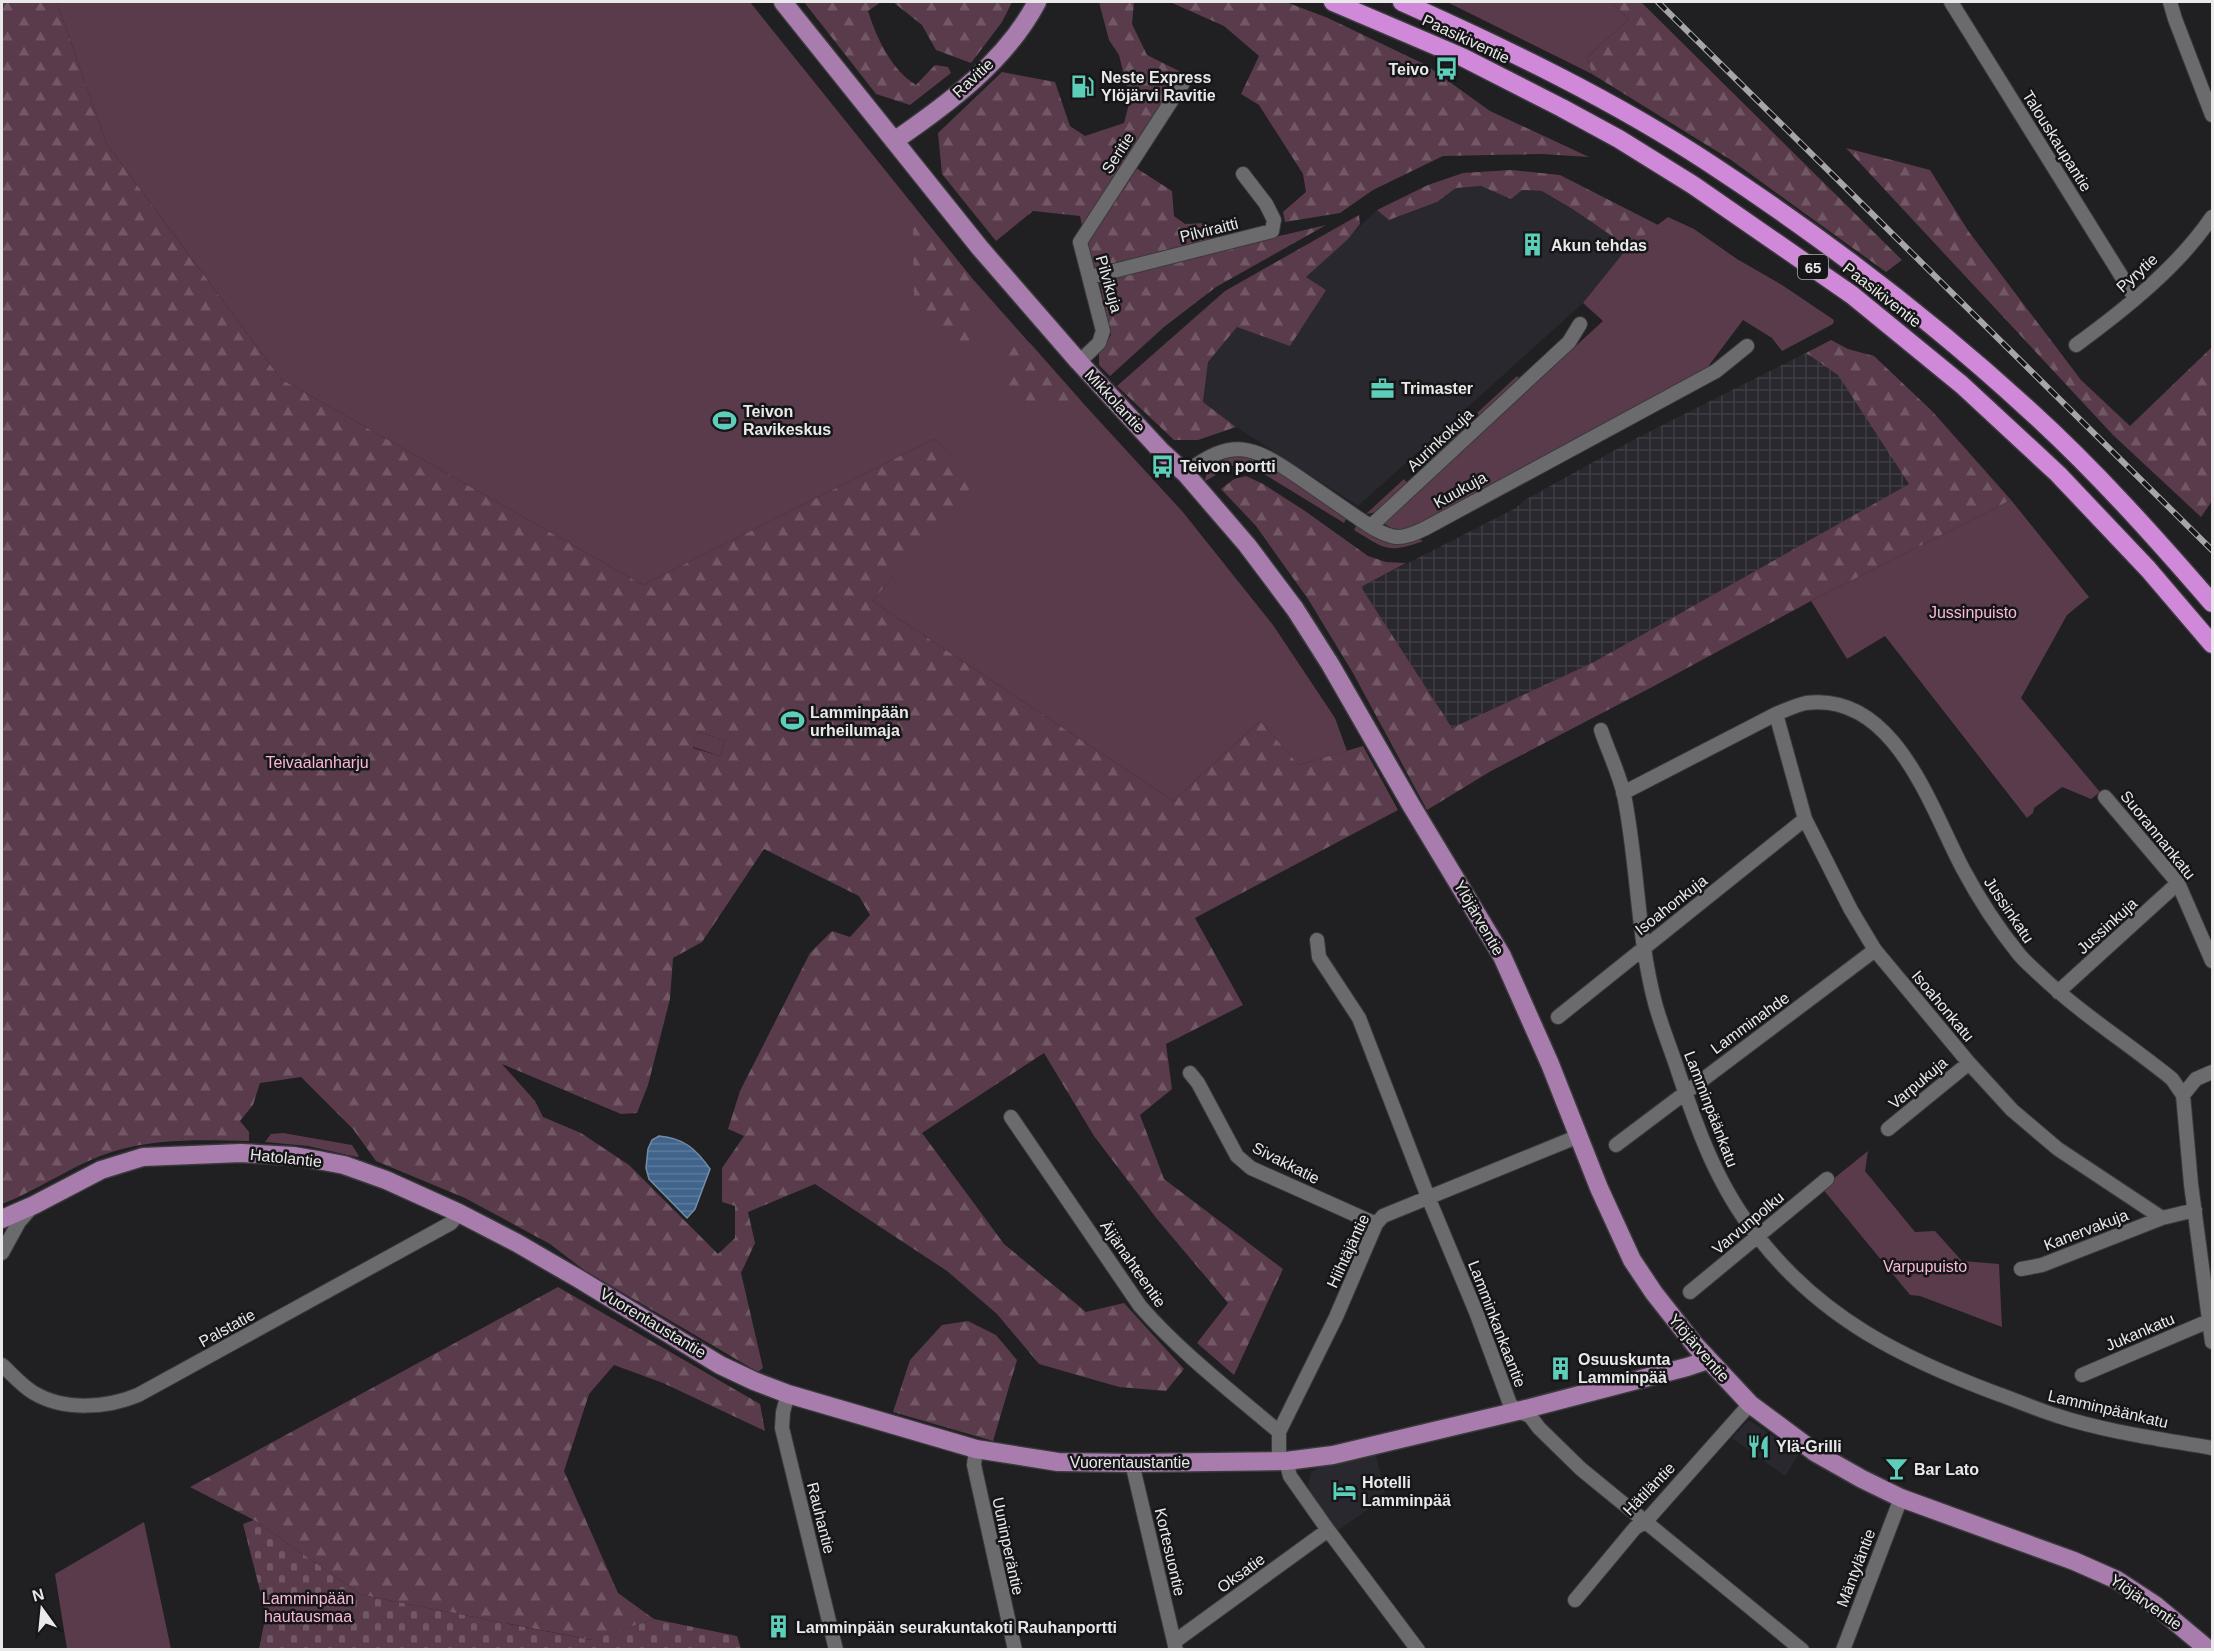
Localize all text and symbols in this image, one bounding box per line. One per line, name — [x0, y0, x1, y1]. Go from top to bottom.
street label: Paasikiventie — [1420, 11, 1512, 67]
street label: Ravitie — [949, 55, 997, 101]
bus stop icon: Teivo — [1434, 56, 1460, 82]
place label: Teivo — [1388, 61, 1429, 78]
place label: Neste Express Ylöjärvi Ravitie — [1101, 69, 1216, 104]
fuel station icon: Neste Express Ylöjärvi Ravitie — [1070, 73, 1096, 99]
street label: Talouskaupantie — [2019, 87, 2095, 195]
street label: Seritie — [1099, 129, 1138, 177]
street label: Pilviraitti — [1178, 215, 1240, 245]
building icon: Akun tehdas — [1520, 232, 1546, 258]
place label: Akun tehdas — [1551, 237, 1647, 254]
street label: Pyrytie — [2113, 250, 2161, 296]
street label: Pilvikuja — [1093, 253, 1125, 315]
road number: 65 — [1798, 255, 1828, 279]
street label: Paasikiventie — [1840, 259, 1924, 331]
street label: Mikkolantie — [1081, 366, 1149, 436]
office icon: Trimaster — [1370, 375, 1396, 401]
place label: Trimaster — [1401, 380, 1473, 397]
place label: Teivon Ravikeskus — [743, 403, 831, 438]
street label: Aurinkokuja — [1404, 405, 1476, 475]
sports icon: Teivon Ravikeskus — [712, 407, 738, 433]
bus stop icon: Teivon portti — [1149, 453, 1175, 479]
place label: Teivon portti — [1180, 458, 1276, 475]
street label: Kuukuja — [1431, 469, 1489, 511]
park label: Jussinpuisto — [1929, 604, 2017, 621]
place label: Lamminpään urheilumaja — [810, 704, 909, 739]
sports icon: Lamminpään urheilumaja — [779, 708, 805, 734]
park label: Teivaalanharju — [265, 754, 369, 771]
street label: Suorannankatu — [2117, 787, 2199, 883]
street label: Isoahonkuja — [1632, 872, 1710, 938]
street label: Jussinkatu — [1981, 874, 2037, 946]
street label: Ylöjärventie — [1451, 878, 1507, 959]
street label: Jussinkuja — [2074, 895, 2141, 957]
street label: Isoahonkatu — [1908, 967, 1978, 1045]
street label: Lamminahde — [1708, 989, 1792, 1057]
street label: Lamminpäänkatu — [1681, 1049, 1741, 1169]
street label: Varpukuja — [1885, 1054, 1951, 1112]
street label: Sivakkatie — [1250, 1139, 1322, 1187]
street label: Hatolantie — [249, 1146, 323, 1170]
street label: Varvunpolku — [1709, 1188, 1787, 1258]
street label: Kanervakuja — [2041, 1206, 2131, 1254]
street label: Hiihtäjäntie — [1324, 1211, 1372, 1290]
street label: Äijänahteentie — [1097, 1218, 1169, 1310]
street label: Lamminkankaantie — [1465, 1258, 1529, 1390]
park label: Varpupuisto — [1883, 1258, 1967, 1275]
street label: Vuorentaustantie — [597, 1285, 709, 1361]
street label: Palstatie — [196, 1306, 258, 1350]
street label: Jukankatu — [2103, 1310, 2177, 1354]
street label: Ylöjärventie — [1665, 1311, 1733, 1385]
place label: Osuuskunta Lamminpää — [1578, 1351, 1671, 1386]
building icon: Osuuskunta Lamminpää — [1547, 1355, 1573, 1381]
street label: Lamminpäänkatu — [2046, 1387, 2170, 1431]
restaurant icon: Ylä-Grilli — [1745, 1433, 1771, 1459]
place label: Ylä-Grilli — [1776, 1438, 1842, 1455]
street label: Vuorentaustantie — [1070, 1454, 1190, 1471]
bar icon: Bar Lato — [1883, 1456, 1909, 1482]
street label: Hätiläntie — [1620, 1459, 1678, 1519]
place label: Bar Lato — [1914, 1461, 1979, 1478]
place label: Hotelli Lamminpää — [1362, 1474, 1451, 1509]
hotel icon: Hotelli Lamminpää — [1331, 1478, 1357, 1504]
street label: Rauhantie — [804, 1481, 838, 1556]
street label: Uuninperäntie — [989, 1496, 1027, 1597]
street label: Kortesuontie — [1152, 1506, 1188, 1598]
street label: Mäntyläntie — [1833, 1527, 1879, 1609]
street label: Oksatie — [1214, 1550, 1268, 1596]
street label: Ylöjärventie — [2107, 1571, 2185, 1633]
north arrow — [12, 1579, 72, 1639]
text: N — [30, 1585, 46, 1605]
park label: Lamminpään hautausmaa — [262, 1590, 354, 1625]
building icon: Lamminpään seurakuntakoti Rauhanportti — [765, 1614, 791, 1640]
place label: Lamminpään seurakuntakoti Rauhanportti — [796, 1619, 1117, 1636]

